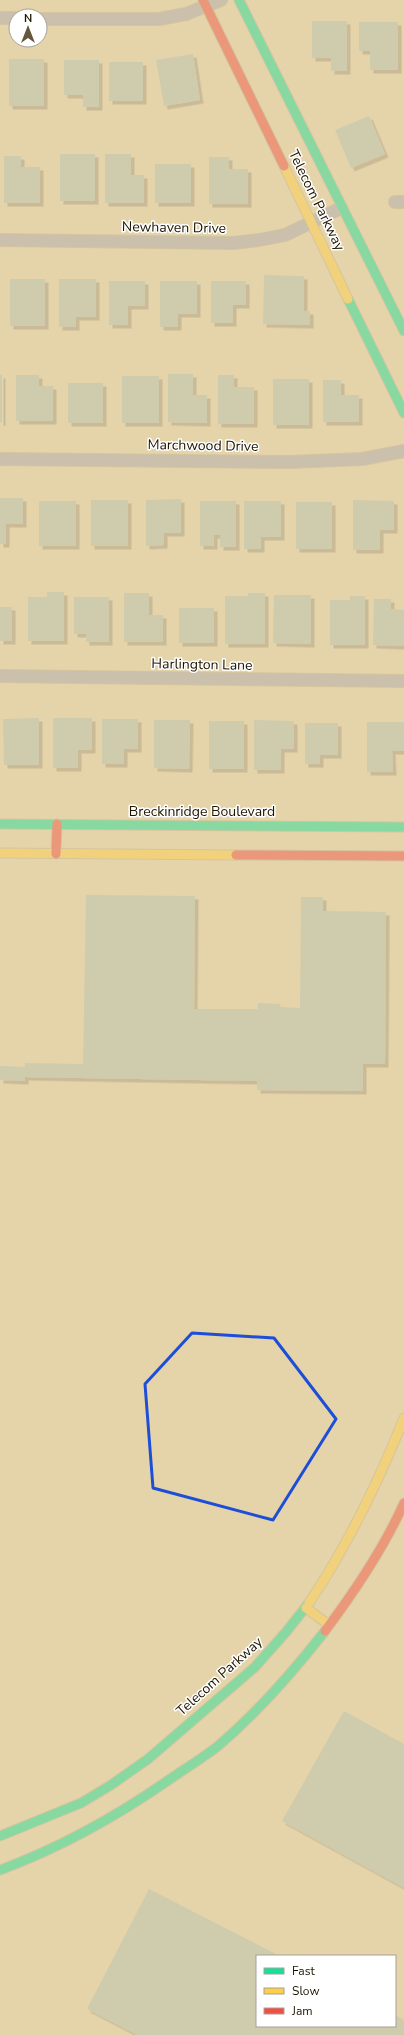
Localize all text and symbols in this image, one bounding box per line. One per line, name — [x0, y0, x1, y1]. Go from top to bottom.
north arrow — [8, 8, 48, 48]
text: N — [24, 11, 32, 26]
street label: Telecom Parkway — [284, 147, 350, 255]
street label: Newhaven Drive — [122, 217, 226, 238]
street label: Marchwood Drive — [147, 435, 259, 456]
street label: Harlington Lane — [151, 654, 253, 675]
street label: Breckinridge Boulevard — [129, 802, 275, 821]
street label: Telecom Parkway — [172, 1632, 267, 1720]
legend — [256, 1955, 396, 2027]
text: Fast — [292, 1963, 315, 1979]
text: Slow — [292, 1983, 320, 1999]
text: Jam — [291, 2003, 313, 2019]

